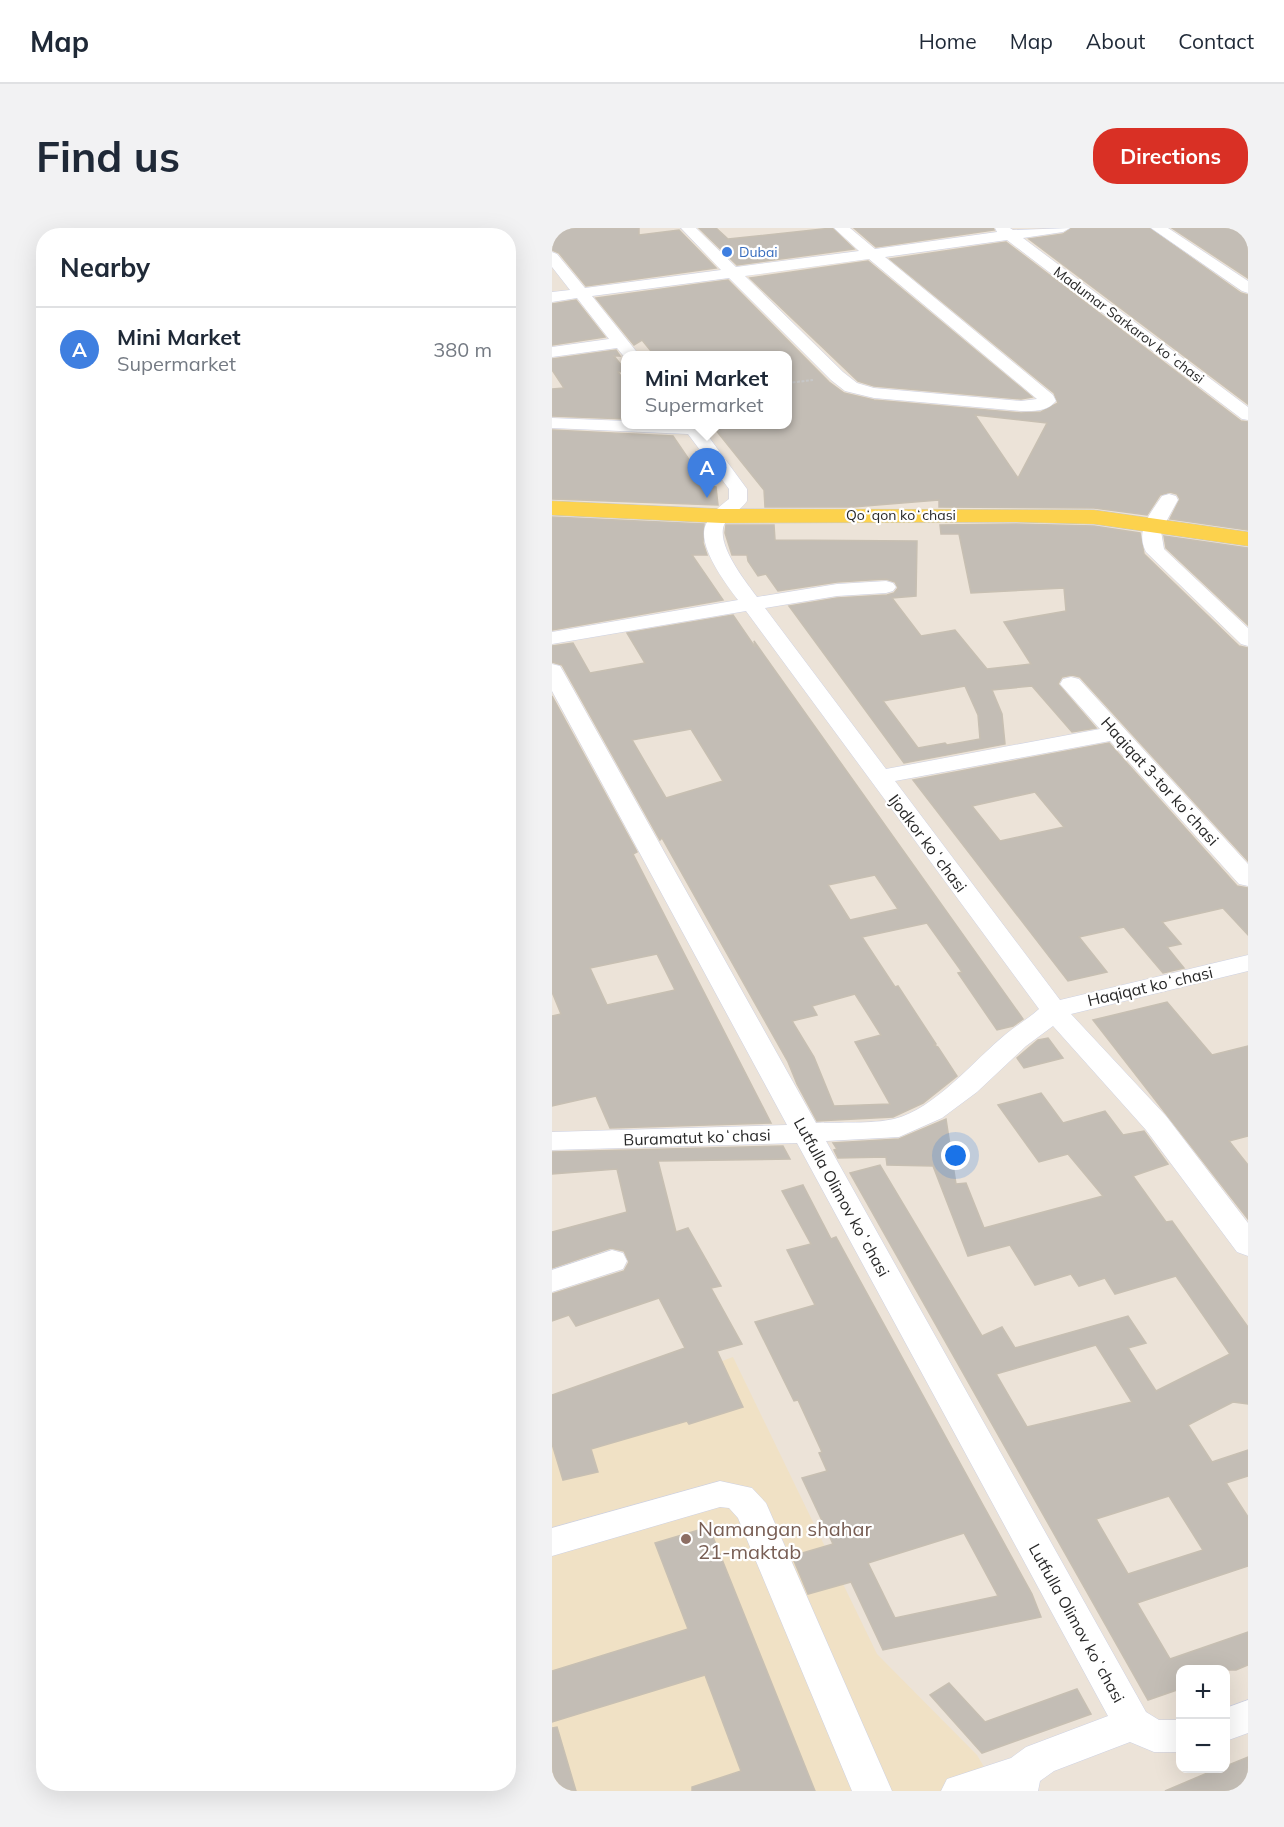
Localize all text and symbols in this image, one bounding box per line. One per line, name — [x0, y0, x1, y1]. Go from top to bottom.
text: Map — [30, 24, 89, 59]
text: Home — [919, 28, 977, 54]
text: Map — [1010, 28, 1053, 54]
text: About — [1086, 28, 1145, 54]
text: Contact — [1178, 28, 1254, 54]
button: Directions — [1093, 128, 1248, 184]
text: Find us — [36, 130, 180, 183]
place label: Dubai — [739, 243, 778, 261]
marker: Dubai — [720, 245, 734, 259]
text: Nearby — [60, 251, 150, 284]
street label: Madumar Sarkarov koʻchasi — [1050, 262, 1208, 388]
text: Mini Market — [117, 323, 241, 351]
text: A — [72, 337, 87, 362]
text: 380 m — [433, 337, 492, 362]
text: Supermarket — [117, 351, 236, 376]
popup — [621, 351, 792, 429]
text: Mini Market — [645, 364, 768, 392]
text: Supermarket — [645, 392, 764, 417]
pin: A — [688, 448, 726, 498]
street label: Qoʻqon koʻchasi — [846, 506, 956, 524]
street label: Haqiqat 3-tor koʼchasi — [1097, 713, 1223, 849]
street label: Ijodkor koʻchasi — [885, 790, 971, 896]
street label: Haqiqat koʻchasi — [1085, 962, 1215, 1010]
street label: Lutfulla Olimov koʻchasi — [790, 1114, 894, 1280]
street label: Buramatut koʻchasi — [623, 1124, 771, 1150]
your location — [941, 1141, 970, 1170]
place label: Namangan shahar 21-maktab — [698, 1516, 873, 1564]
marker: Namangan shahar 21-maktab — [679, 1532, 693, 1546]
street label: Lutfulla Olimov koʻchasi — [1025, 1540, 1129, 1706]
map controls — [1176, 1665, 1230, 1773]
button: + — [1176, 1665, 1230, 1719]
button: − — [1176, 1719, 1230, 1773]

